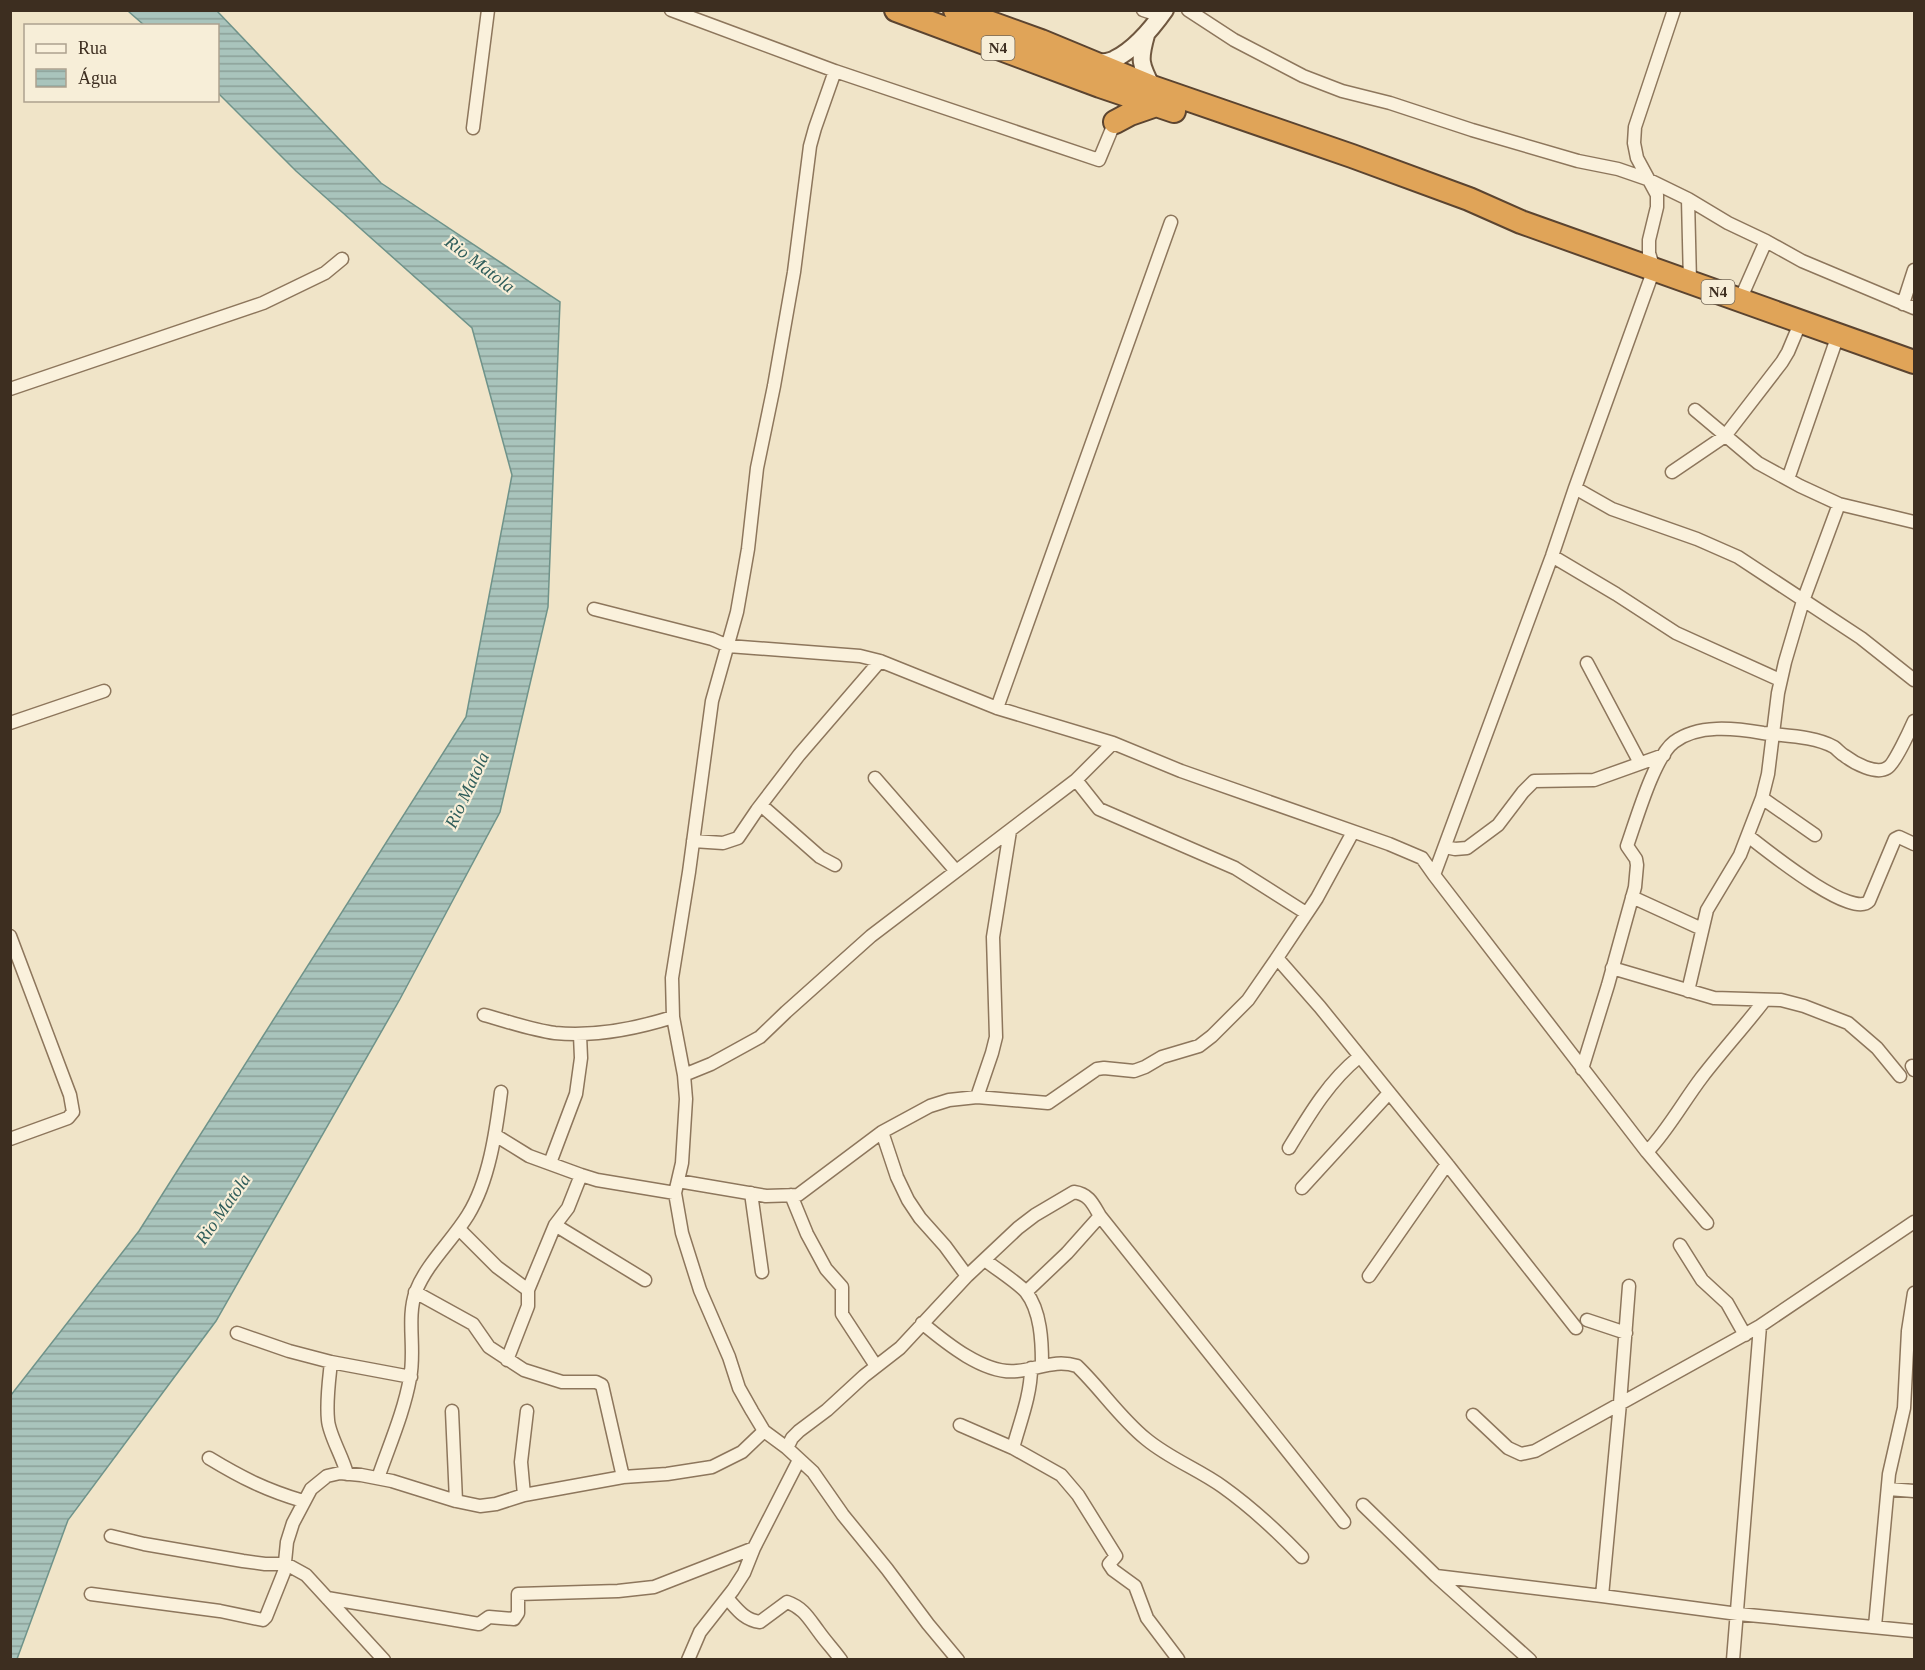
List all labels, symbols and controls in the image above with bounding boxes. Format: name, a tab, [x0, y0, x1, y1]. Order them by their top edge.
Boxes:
legend	[24, 24, 219, 102]
road number: N4	[982, 36, 1014, 60]
text: Rua	[78, 38, 107, 58]
text: Água	[78, 67, 117, 88]
water label: Rio Matola	[441, 231, 519, 297]
road number: N4	[1702, 280, 1734, 304]
water label: Rio Matola	[440, 749, 493, 832]
water label: Rio Matola	[191, 1170, 255, 1249]

